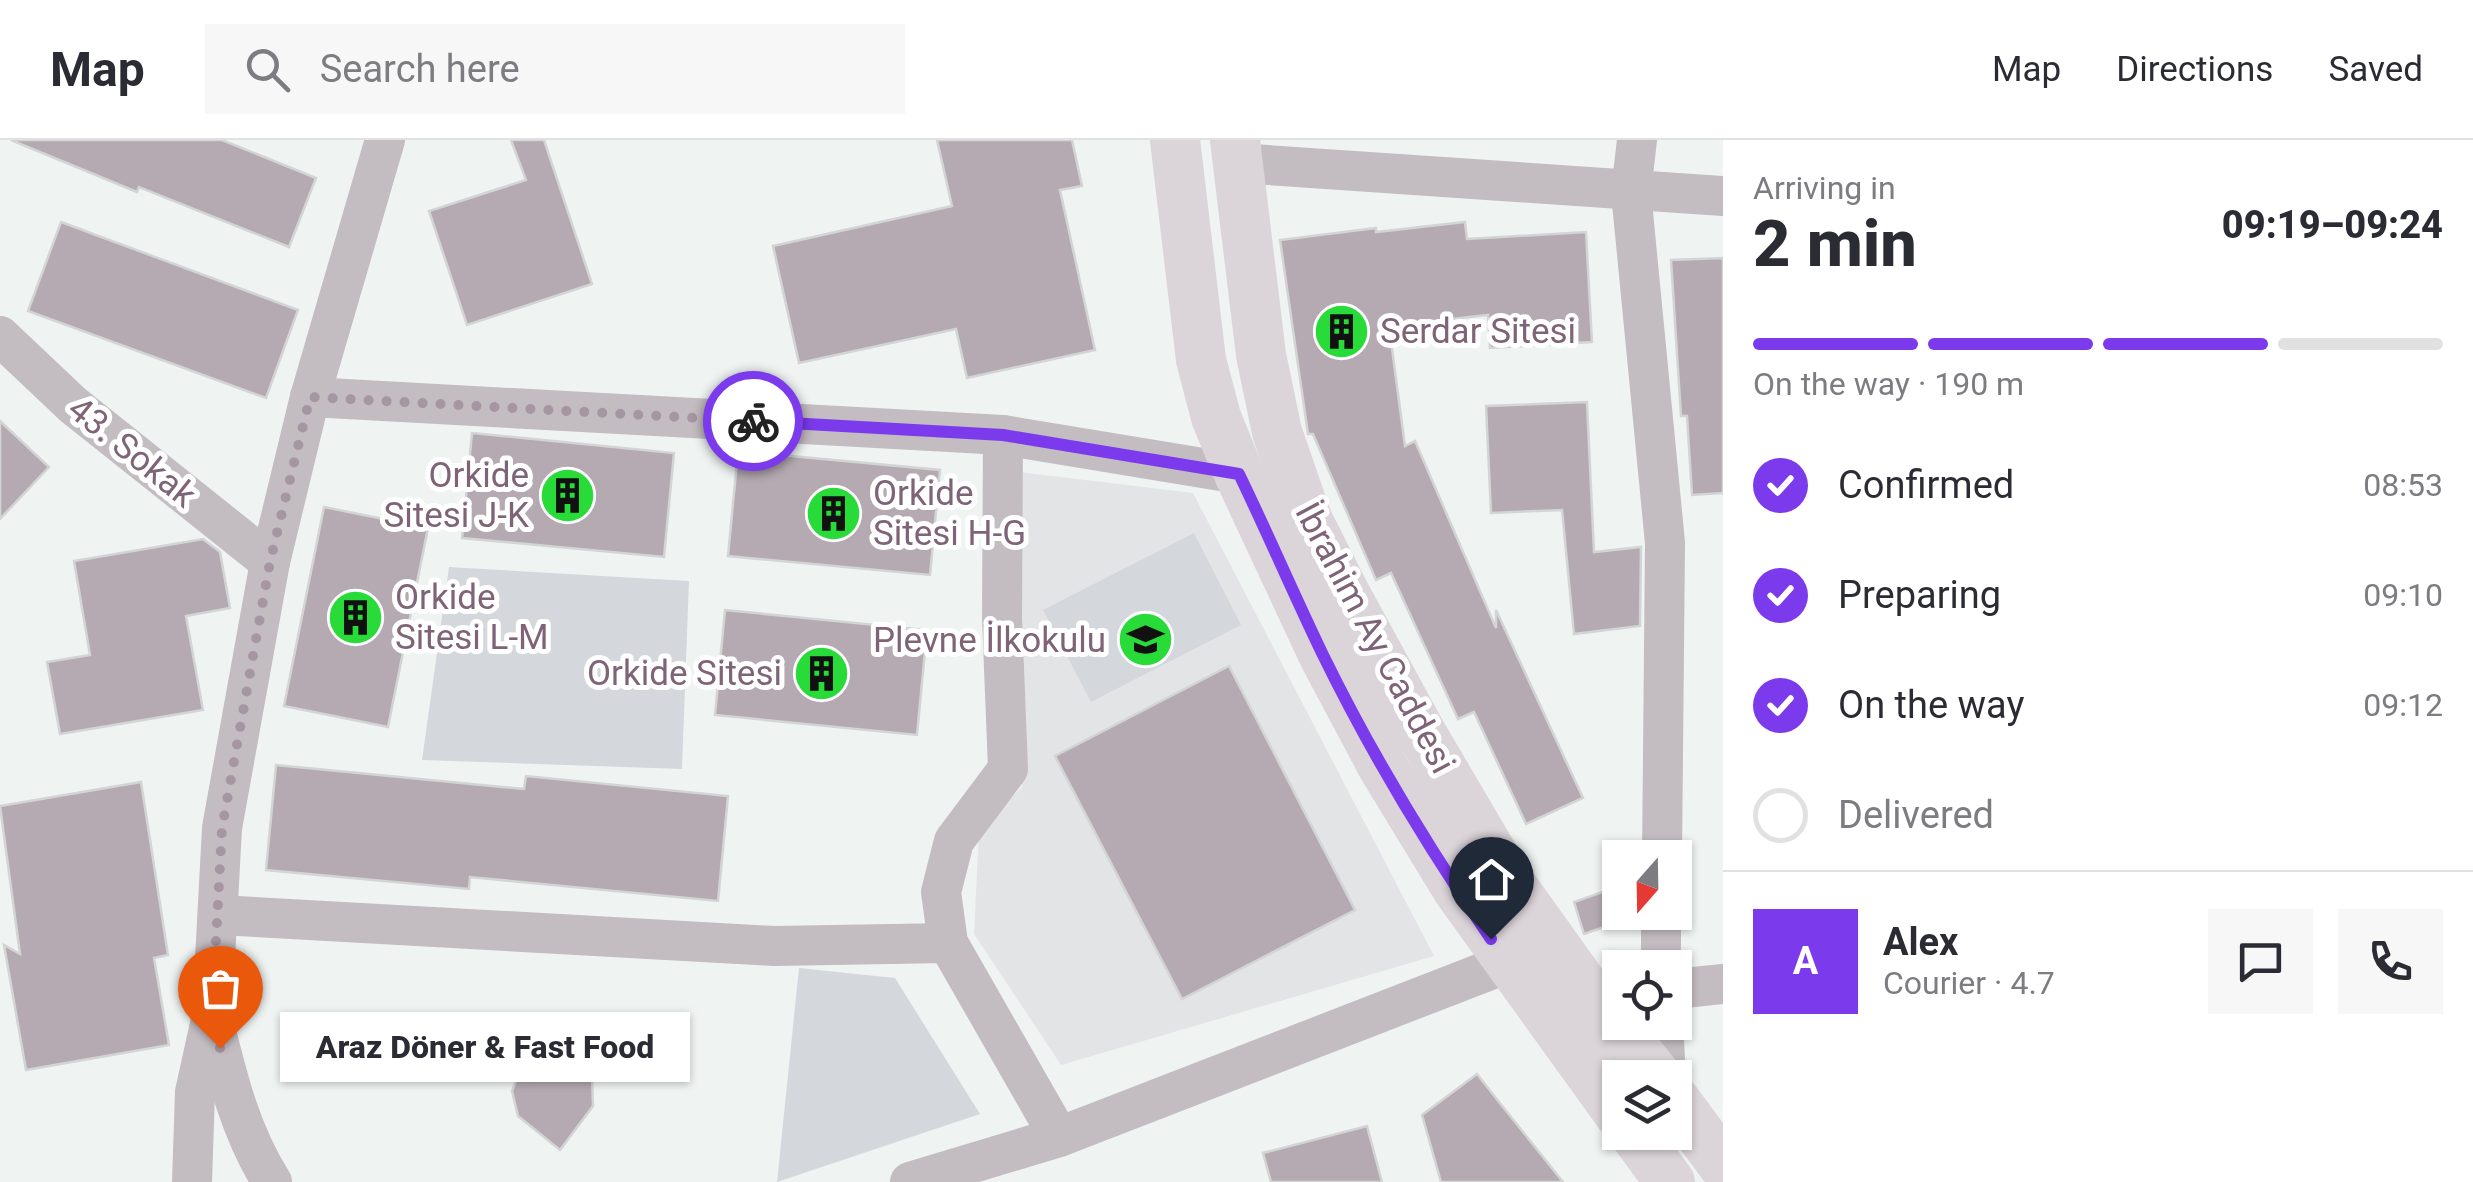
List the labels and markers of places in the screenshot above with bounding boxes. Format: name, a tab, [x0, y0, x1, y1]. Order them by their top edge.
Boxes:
building icon: Serdar Sitesi	[1311, 301, 1371, 361]
place label: Serdar Sitesi	[1380, 311, 1576, 352]
place label: Orkide Sitesi J-K	[383, 455, 529, 536]
building icon: Orkide Sitesi J-K	[538, 465, 598, 525]
place label: Orkide Sitesi H-G	[873, 473, 1026, 554]
building icon: Orkide Sitesi H-G	[804, 483, 864, 543]
place label: Orkide Sitesi L-M	[395, 577, 549, 658]
building icon: Orkide Sitesi L-M	[326, 587, 386, 647]
school or university icon: Plevne İlkokulu	[1115, 610, 1175, 670]
place label: Plevne İlkokulu	[873, 620, 1106, 661]
building icon: Orkide Sitesi	[791, 643, 851, 703]
place label: Orkide Sitesi	[587, 653, 782, 694]
pin	[1449, 837, 1534, 940]
pin	[178, 946, 263, 1049]
callout: Araz Döner & Fast Food	[280, 1013, 690, 1083]

